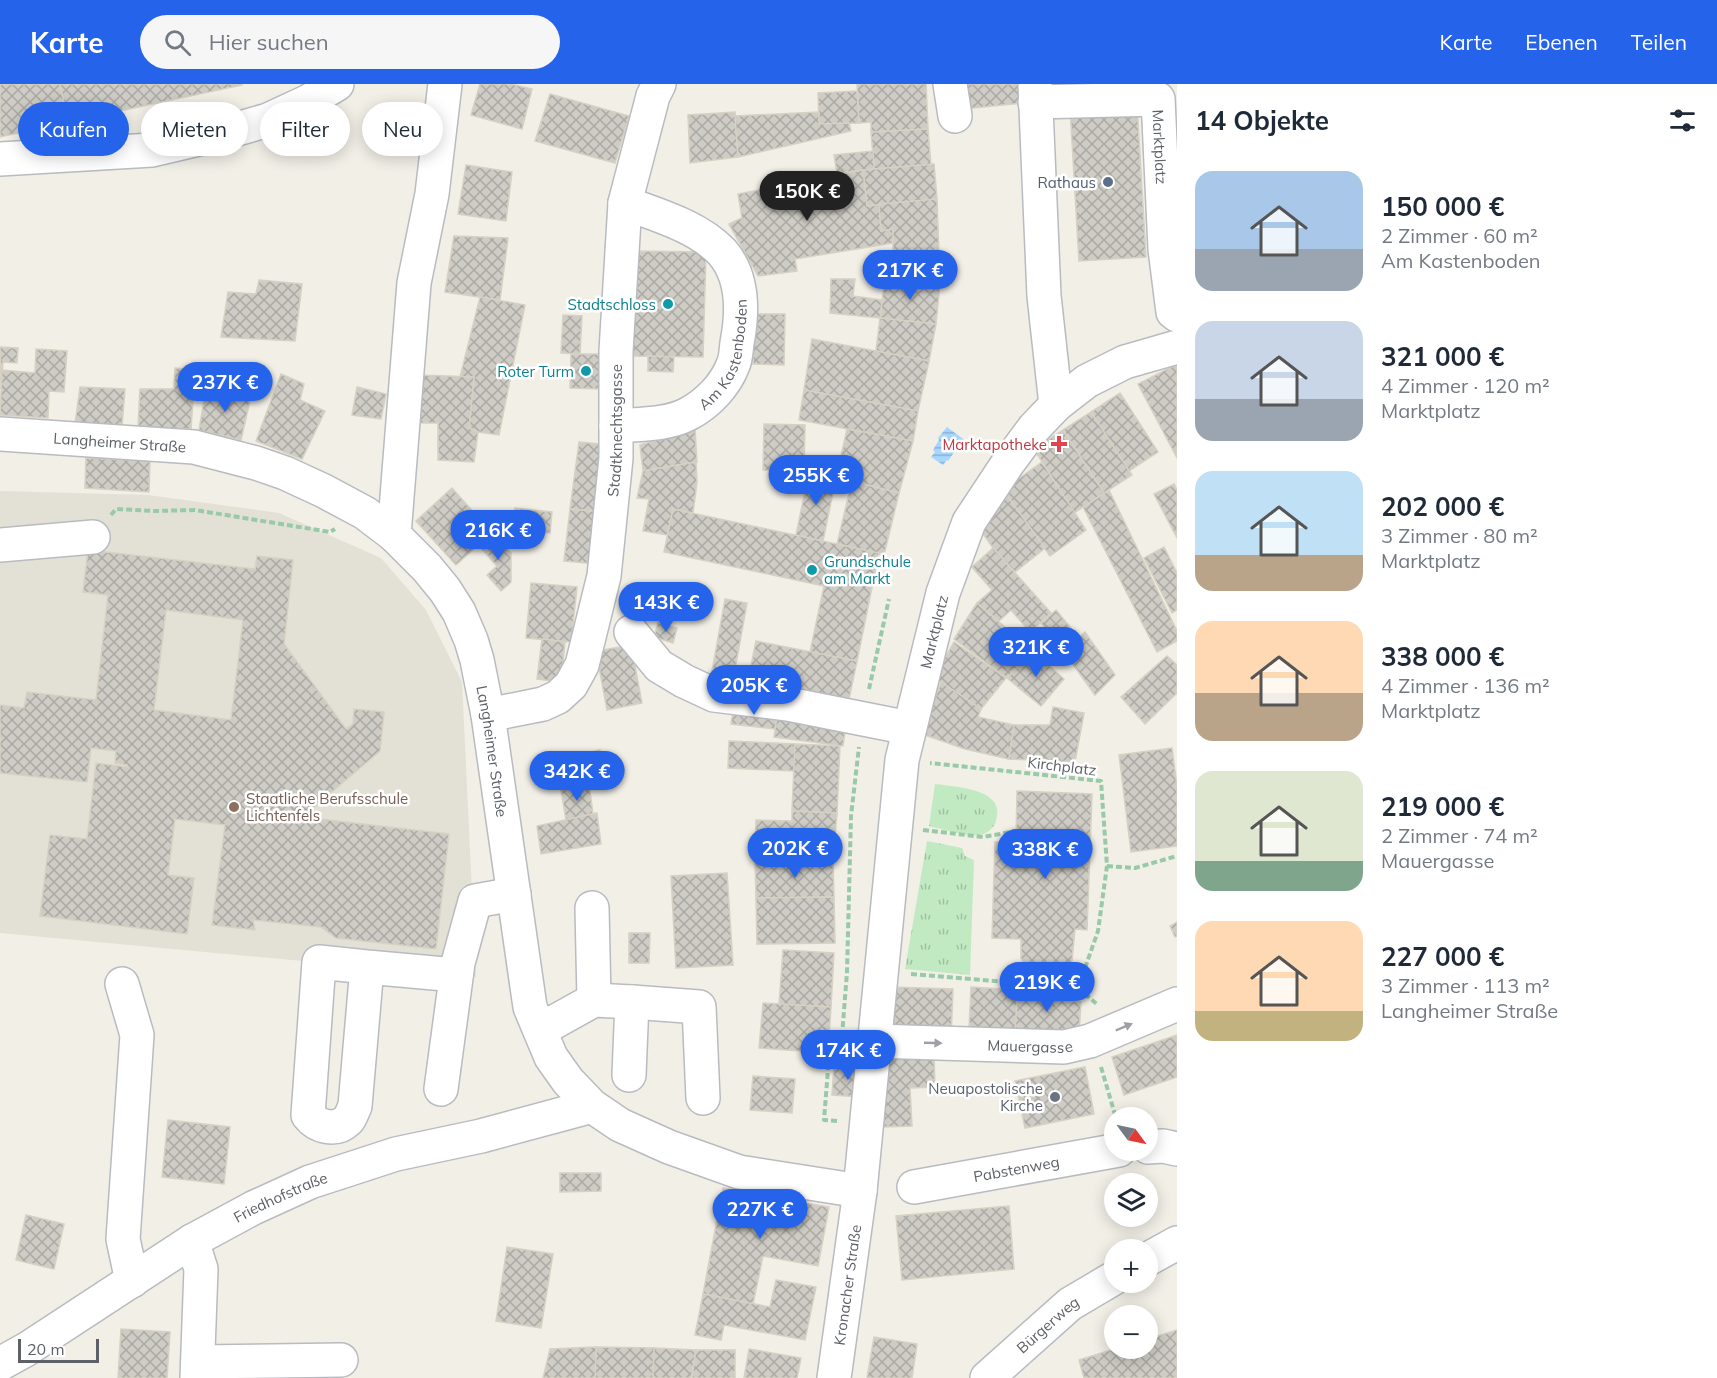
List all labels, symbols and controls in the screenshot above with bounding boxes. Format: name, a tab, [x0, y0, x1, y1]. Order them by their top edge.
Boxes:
search box	[140, 15, 560, 69]
text: Karte	[30, 25, 104, 60]
icon: search	[161, 26, 194, 59]
text: Hier suchen	[209, 28, 329, 56]
text: Karte	[1440, 29, 1492, 55]
text: Ebenen	[1525, 29, 1598, 55]
text: Teilen	[1631, 29, 1687, 55]
chip: Kaufen	[18, 102, 129, 156]
chip: Mieten	[141, 102, 248, 156]
chip: Filter	[260, 102, 350, 156]
chip: Neu	[362, 102, 443, 156]
text: 14 Objekte	[1195, 104, 1329, 137]
icon: filters	[1666, 104, 1699, 137]
street label: Marktplatz	[1149, 109, 1171, 185]
pin: 150K €	[758, 171, 856, 222]
place label: Rathaus	[1038, 173, 1096, 192]
marker: Rathaus	[1101, 175, 1115, 189]
text: 150K €	[774, 178, 840, 203]
text: 150 000 €	[1381, 190, 1504, 223]
icon: home	[1243, 195, 1315, 267]
text: 2 Zimmer · 60 m²	[1381, 223, 1538, 248]
text: Am Kastenboden	[1381, 248, 1541, 273]
pin: 217K €	[861, 250, 959, 301]
text: 217K €	[877, 257, 943, 282]
place label: Stadtschloss	[568, 295, 656, 314]
marker: Stadtschloss	[661, 297, 675, 311]
street label: Am Kastenboden	[694, 299, 750, 414]
text: 321 000 €	[1381, 340, 1504, 373]
icon: home	[1243, 345, 1315, 417]
pin: 237K €	[176, 362, 274, 413]
place label: Roter Turm	[497, 362, 574, 381]
marker: Roter Turm	[579, 364, 593, 378]
street label: Stadtknechtsgasse	[603, 364, 626, 498]
text: 237K €	[192, 369, 258, 394]
text: 4 Zimmer · 120 m²	[1381, 373, 1550, 398]
text: Marktplatz	[1381, 398, 1481, 423]
street label: Langheimer Straße	[53, 428, 187, 456]
place label: Marktapotheke	[943, 435, 1047, 454]
marker: Marktapotheke	[1052, 437, 1066, 451]
pin: 255K €	[767, 455, 865, 506]
text: 255K €	[783, 462, 849, 487]
text: 202 000 €	[1381, 490, 1504, 523]
icon: home	[1243, 495, 1315, 567]
pin: 216K €	[449, 510, 547, 561]
text: 216K €	[465, 517, 531, 542]
text: 3 Zimmer · 80 m²	[1381, 523, 1538, 548]
text: Marktplatz	[1381, 548, 1481, 573]
place label: Grundschule am Markt	[824, 552, 911, 588]
marker: Grundschule am Markt	[805, 563, 819, 577]
pin: 143K €	[617, 582, 715, 633]
text: 143K €	[633, 589, 699, 614]
street label: Marktplatz	[915, 593, 952, 670]
pin: 321K €	[987, 627, 1085, 678]
text: 321K €	[1003, 634, 1069, 659]
text: 338 000 €	[1381, 640, 1504, 673]
icon: home	[1243, 645, 1315, 717]
pin: 205K €	[705, 665, 803, 716]
text: 205K €	[721, 672, 787, 697]
text: 4 Zimmer · 136 m²	[1381, 673, 1550, 698]
street label: Langheimer Straße	[473, 684, 512, 818]
text: Marktplatz	[1381, 698, 1481, 723]
pin: 342K €	[528, 751, 626, 802]
street label: Kirchplatz	[1026, 752, 1098, 780]
text: 342K €	[544, 758, 610, 783]
place label: Staatliche Berufsschule Lichtenfels	[246, 789, 408, 825]
text: 219 000 €	[1381, 790, 1504, 823]
icon: home	[1243, 795, 1315, 867]
marker: Staatliche Berufsschule Lichtenfels	[227, 800, 241, 814]
text: 2 Zimmer · 74 m²	[1381, 823, 1538, 848]
pin: 202K €	[746, 828, 844, 879]
pin: 338K €	[996, 829, 1094, 880]
text: 202K €	[762, 835, 828, 860]
text: 338K €	[1012, 836, 1078, 861]
text: Mauergasse	[1381, 848, 1495, 873]
text: 227 000 €	[1381, 940, 1504, 973]
icon: home	[1243, 945, 1315, 1017]
pin: 219K €	[998, 962, 1096, 1013]
text: 219K €	[1014, 969, 1080, 994]
text: 3 Zimmer · 113 m²	[1381, 973, 1550, 998]
text: Langheimer Straße	[1381, 998, 1558, 1023]
one-way arrow	[1115, 1022, 1133, 1031]
pin: 174K €	[799, 1030, 897, 1081]
street label: Mauergasse	[987, 1035, 1074, 1057]
text: 174K €	[815, 1037, 881, 1062]
one-way arrow	[923, 1038, 942, 1048]
place label: Neuapostolische Kirche	[928, 1079, 1043, 1115]
marker: Neuapostolische Kirche	[1048, 1090, 1062, 1104]
north arrow	[1104, 1107, 1158, 1161]
map controls	[1104, 1107, 1158, 1359]
street label: Pabstenweg	[972, 1151, 1061, 1186]
street label: Friedhofstraße	[230, 1167, 330, 1226]
button: layers	[1104, 1173, 1158, 1227]
pin: 227K €	[711, 1189, 809, 1240]
text: 227K €	[727, 1196, 793, 1221]
street label: Kronacher Straße	[829, 1223, 865, 1346]
button: +	[1104, 1239, 1158, 1293]
street label: Bürgerweg	[1012, 1291, 1082, 1357]
button: −	[1104, 1305, 1158, 1359]
scale bar	[18, 1336, 99, 1364]
text: 20 m	[27, 1339, 64, 1359]

